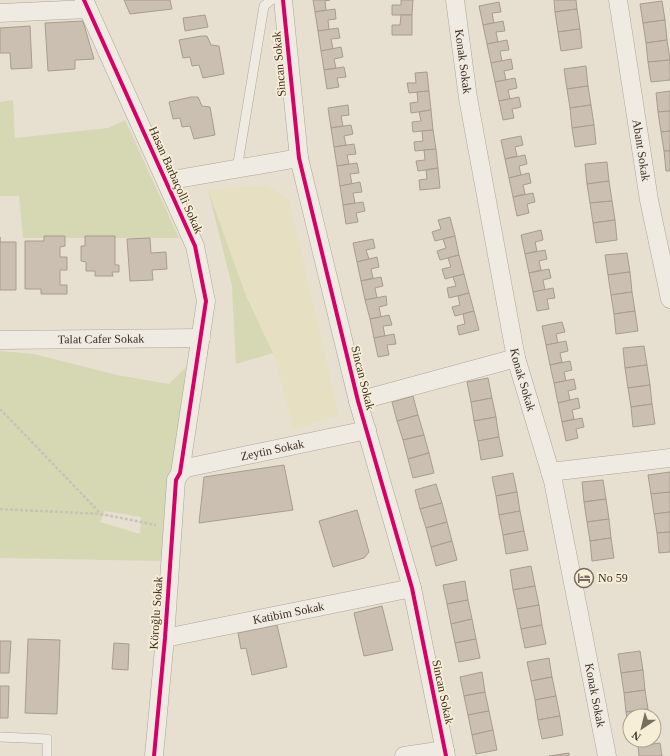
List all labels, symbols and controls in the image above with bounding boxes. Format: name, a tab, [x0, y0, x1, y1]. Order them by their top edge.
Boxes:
street label: Konak Sokak	[452, 28, 474, 95]
street label: Sincan Sokak	[269, 31, 289, 97]
street label: Abant Sokak	[630, 118, 653, 182]
street label: Hasan Barbaçolli Sokak	[146, 124, 206, 236]
street label: Talat Cafer Sokak	[58, 332, 144, 346]
street label: Sincan Sokak	[348, 344, 378, 412]
street label: Konak Sokak	[507, 347, 539, 413]
street label: Zeytin Sokak	[239, 436, 305, 463]
hotel icon: No 59	[573, 567, 595, 589]
place label: No 59	[598, 571, 628, 585]
street label: Köroğlu Sokak	[146, 576, 166, 650]
street label: Katibim Sokak	[252, 599, 325, 627]
street label: Sincan Sokak	[429, 658, 457, 726]
street label: Konak Sokak	[582, 662, 608, 728]
north arrow	[622, 708, 662, 748]
text: N	[630, 729, 643, 743]

